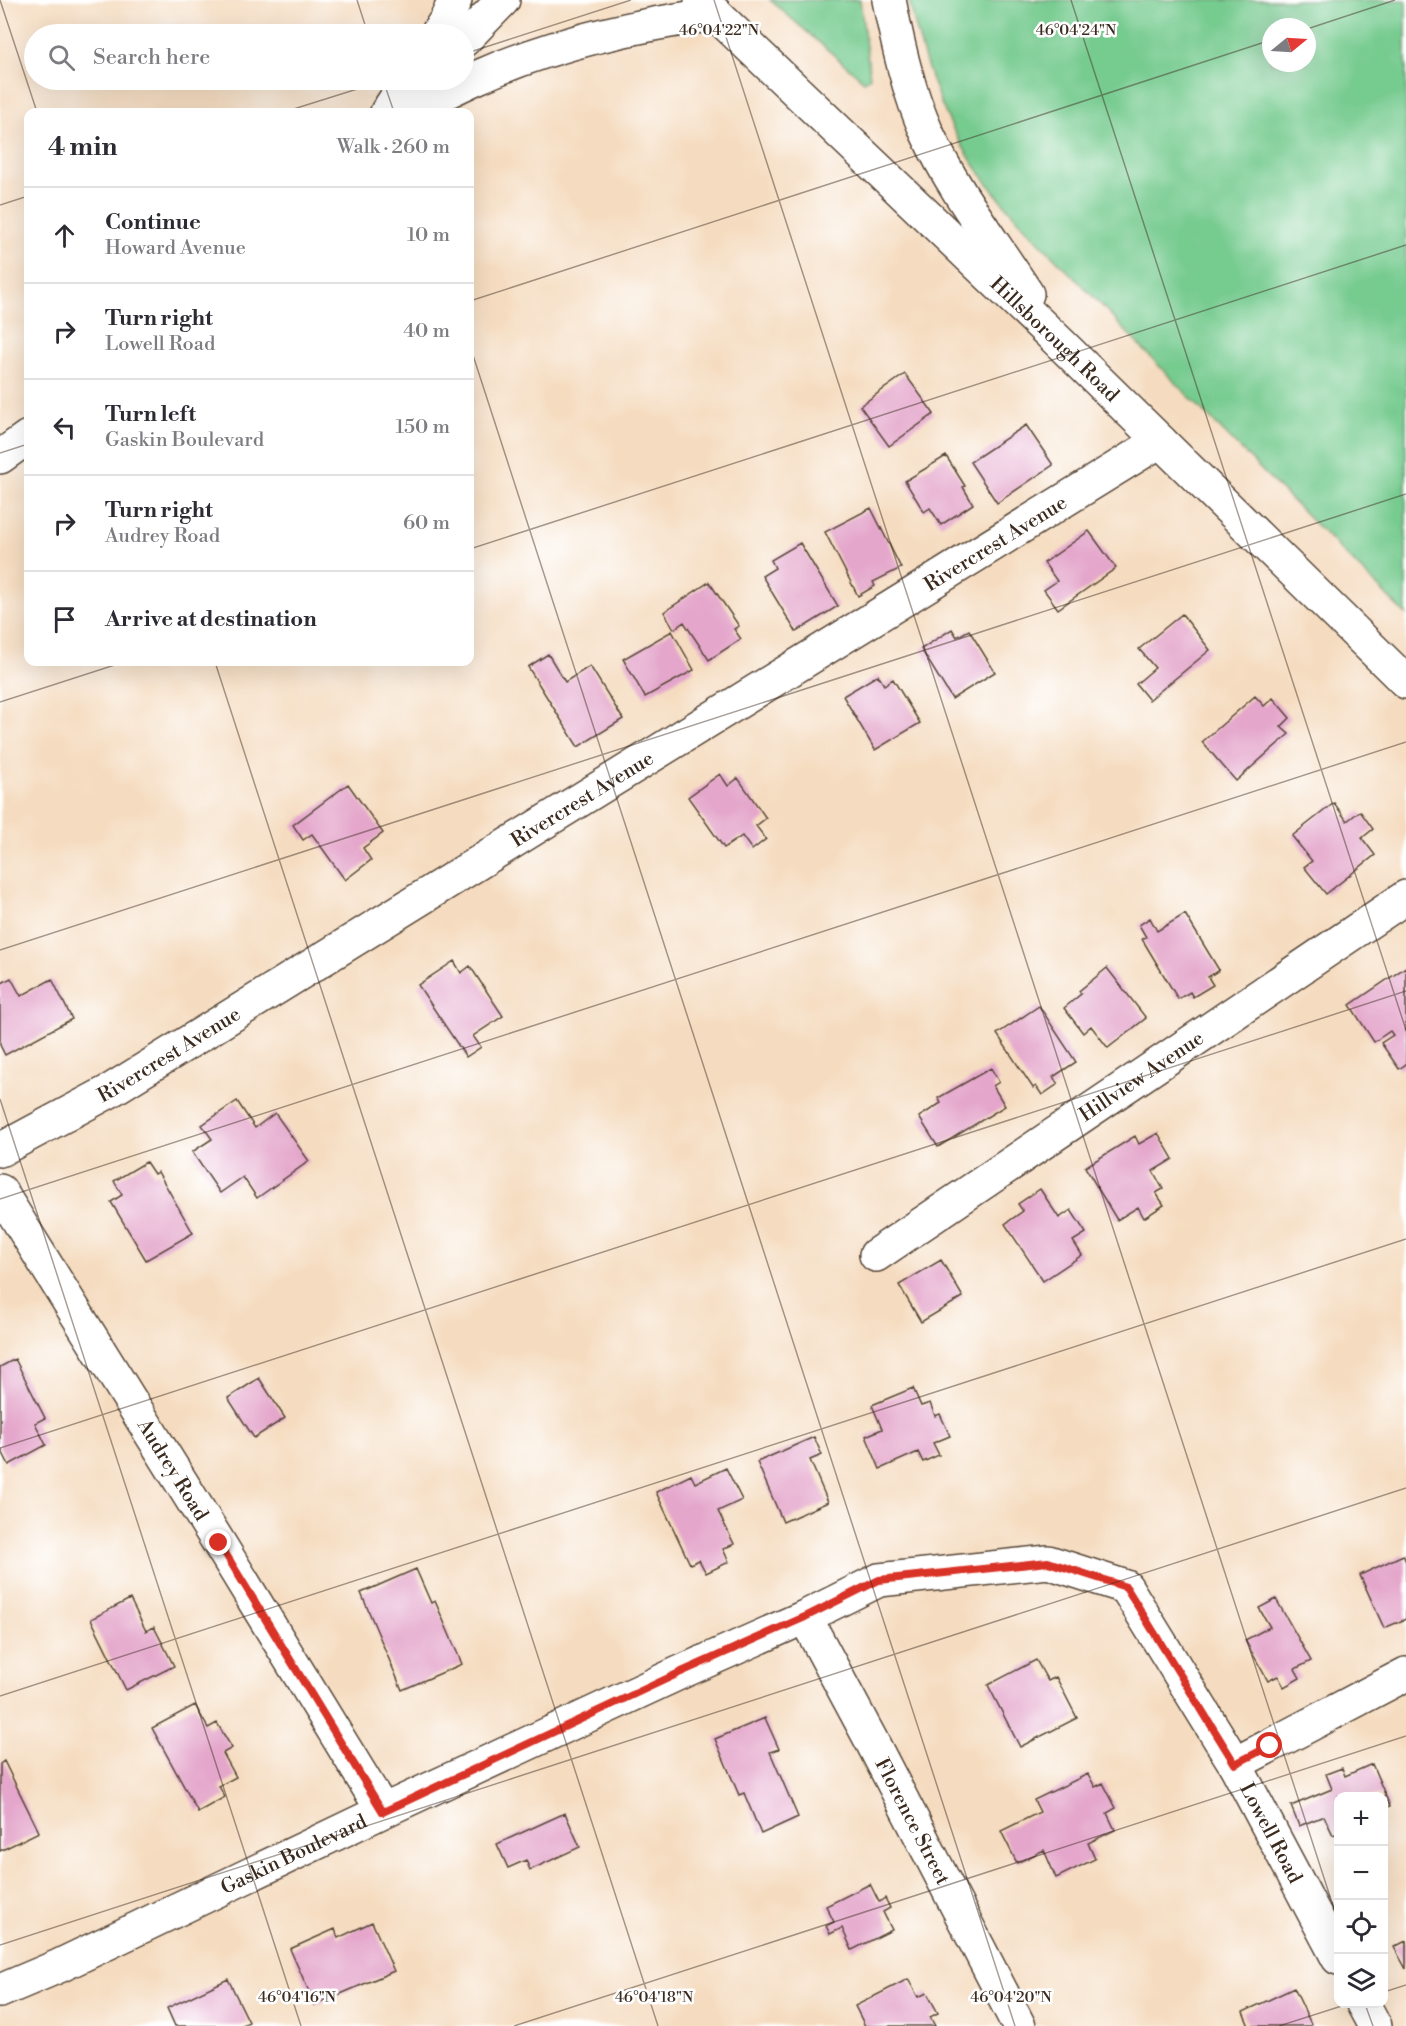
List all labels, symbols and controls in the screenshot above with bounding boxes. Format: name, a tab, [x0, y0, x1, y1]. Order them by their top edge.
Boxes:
north arrow	[1262, 18, 1316, 72]
text: 46°04'22"N	[679, 21, 759, 40]
text: 46°04'24"N	[1036, 21, 1116, 40]
search box	[24, 24, 474, 90]
icon: search	[45, 41, 78, 74]
text: Search here	[93, 44, 210, 71]
text: 4 min	[48, 131, 118, 163]
text: Walk · 260 m	[337, 135, 450, 160]
text: Continue	[105, 209, 201, 236]
icon: ahead	[48, 219, 81, 252]
text: 10 m	[407, 223, 450, 248]
text: Howard Avenue	[105, 236, 246, 261]
street label: Hillsborough Road	[984, 272, 1124, 408]
text: Turn right	[105, 305, 213, 332]
icon: right	[48, 315, 81, 348]
text: 40 m	[403, 319, 450, 344]
text: Lowell Road	[105, 332, 215, 357]
text: Turn left	[105, 401, 196, 428]
icon: left	[48, 411, 81, 444]
text: 150 m	[395, 415, 450, 440]
text: Gaskin Boulevard	[105, 428, 264, 453]
street label: Rivercrest Avenue	[920, 491, 1072, 598]
text: Turn right	[105, 497, 213, 524]
icon: right	[48, 507, 81, 540]
text: 60 m	[403, 511, 450, 536]
text: Audrey Road	[105, 524, 220, 549]
icon: arrive	[48, 603, 81, 636]
text: Arrive at destination	[105, 606, 317, 633]
street label: Rivercrest Avenue	[507, 746, 659, 854]
street label: Rivercrest Avenue	[94, 1002, 246, 1109]
street label: Hillview Avenue	[1075, 1026, 1209, 1128]
street label: Audrey Road	[130, 1414, 213, 1526]
route end	[205, 1529, 231, 1555]
route start	[1256, 1732, 1282, 1758]
street label: Florence Street	[869, 1754, 955, 1890]
street label: Lowell Road	[1233, 1779, 1307, 1889]
map controls	[1334, 1792, 1388, 2008]
button: +	[1334, 1792, 1388, 1846]
street label: Gaskin Boulevard	[217, 1809, 372, 1901]
button: −	[1334, 1846, 1388, 1900]
button: locate	[1334, 1900, 1388, 1954]
button: layers	[1334, 1954, 1388, 2008]
text: 46°04'16"N	[258, 1988, 336, 2007]
text: 46°04'18"N	[615, 1988, 693, 2007]
text: 46°04'20"N	[970, 1988, 1052, 2007]

